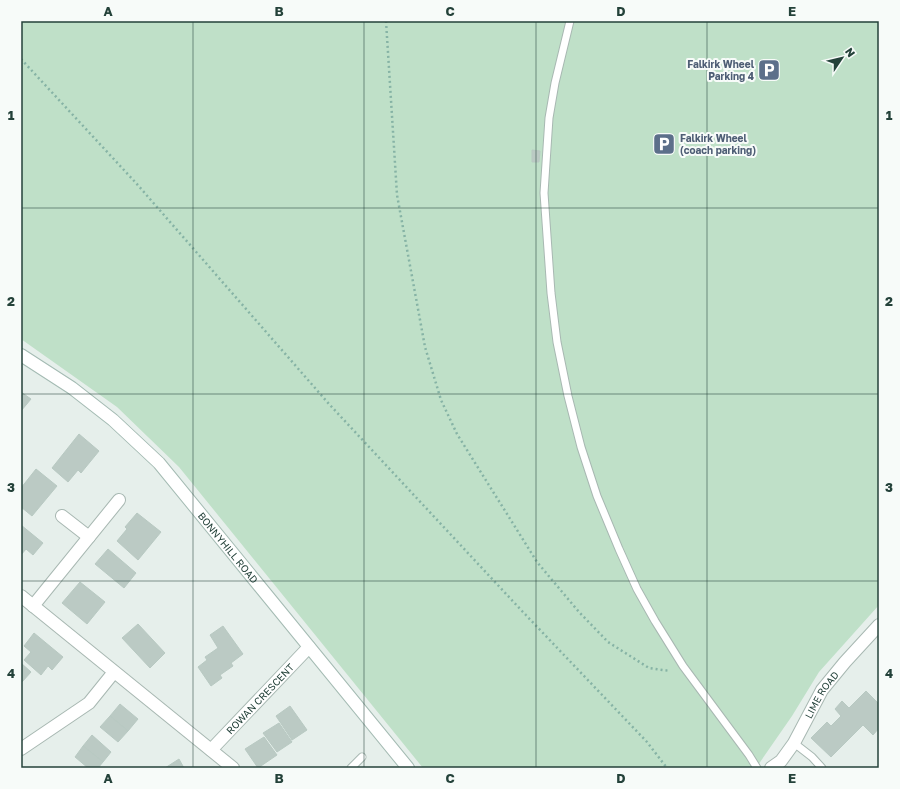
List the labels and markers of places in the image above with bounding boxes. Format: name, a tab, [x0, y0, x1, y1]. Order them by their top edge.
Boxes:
parking icon: Falkirk Wheel Parking 4	[756, 57, 782, 83]
place label: Falkirk Wheel Parking 4	[687, 58, 755, 82]
parking icon: Falkirk Wheel (coach parking)	[651, 131, 677, 157]
place label: Falkirk Wheel (coach parking)	[680, 132, 756, 156]

